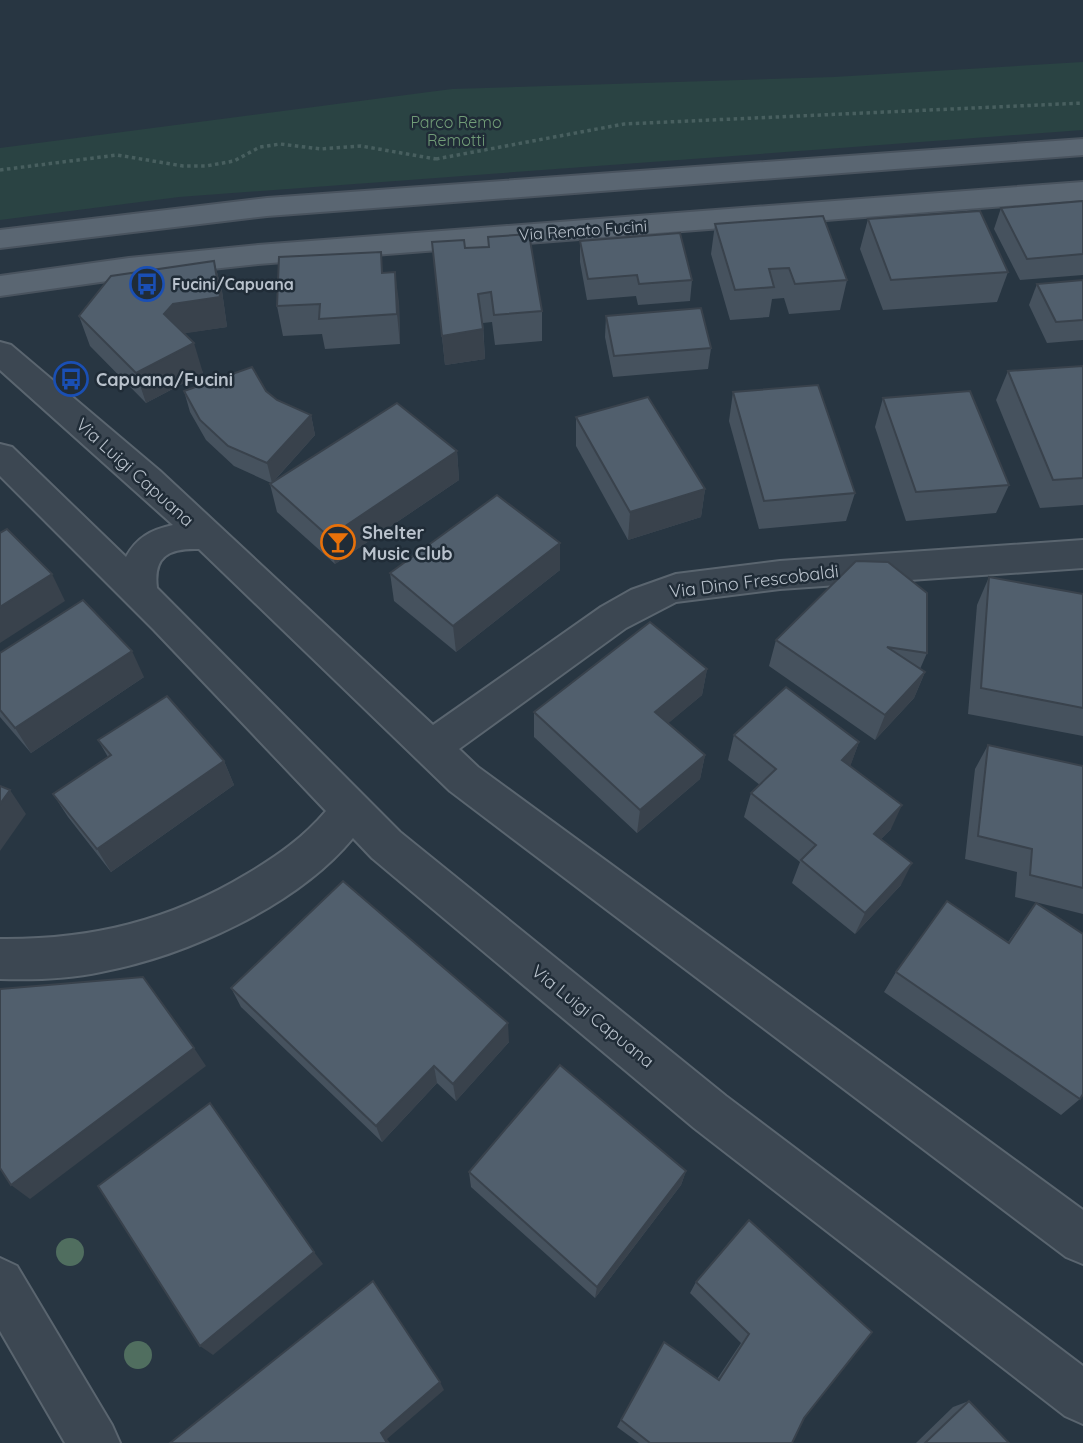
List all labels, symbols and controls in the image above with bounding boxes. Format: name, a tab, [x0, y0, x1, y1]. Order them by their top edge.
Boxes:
park label: Parco Remo Remotti	[410, 112, 502, 150]
street label: Via Renato Fucini	[518, 216, 648, 244]
bus stop icon: Fucini/Capuana	[128, 265, 166, 303]
place label: Fucini/Capuana	[172, 274, 294, 294]
bus stop icon: Capuana/Fucini	[52, 360, 90, 398]
place label: Capuana/Fucini	[96, 368, 233, 391]
street label: Via Luigi Capuana	[71, 413, 199, 531]
place label: Shelter Music Club	[362, 521, 453, 565]
bar icon: Shelter Music Club	[319, 523, 357, 561]
street label: Via Dino Frescobaldi	[668, 559, 840, 603]
street label: Via Luigi Capuana	[527, 959, 659, 1073]

